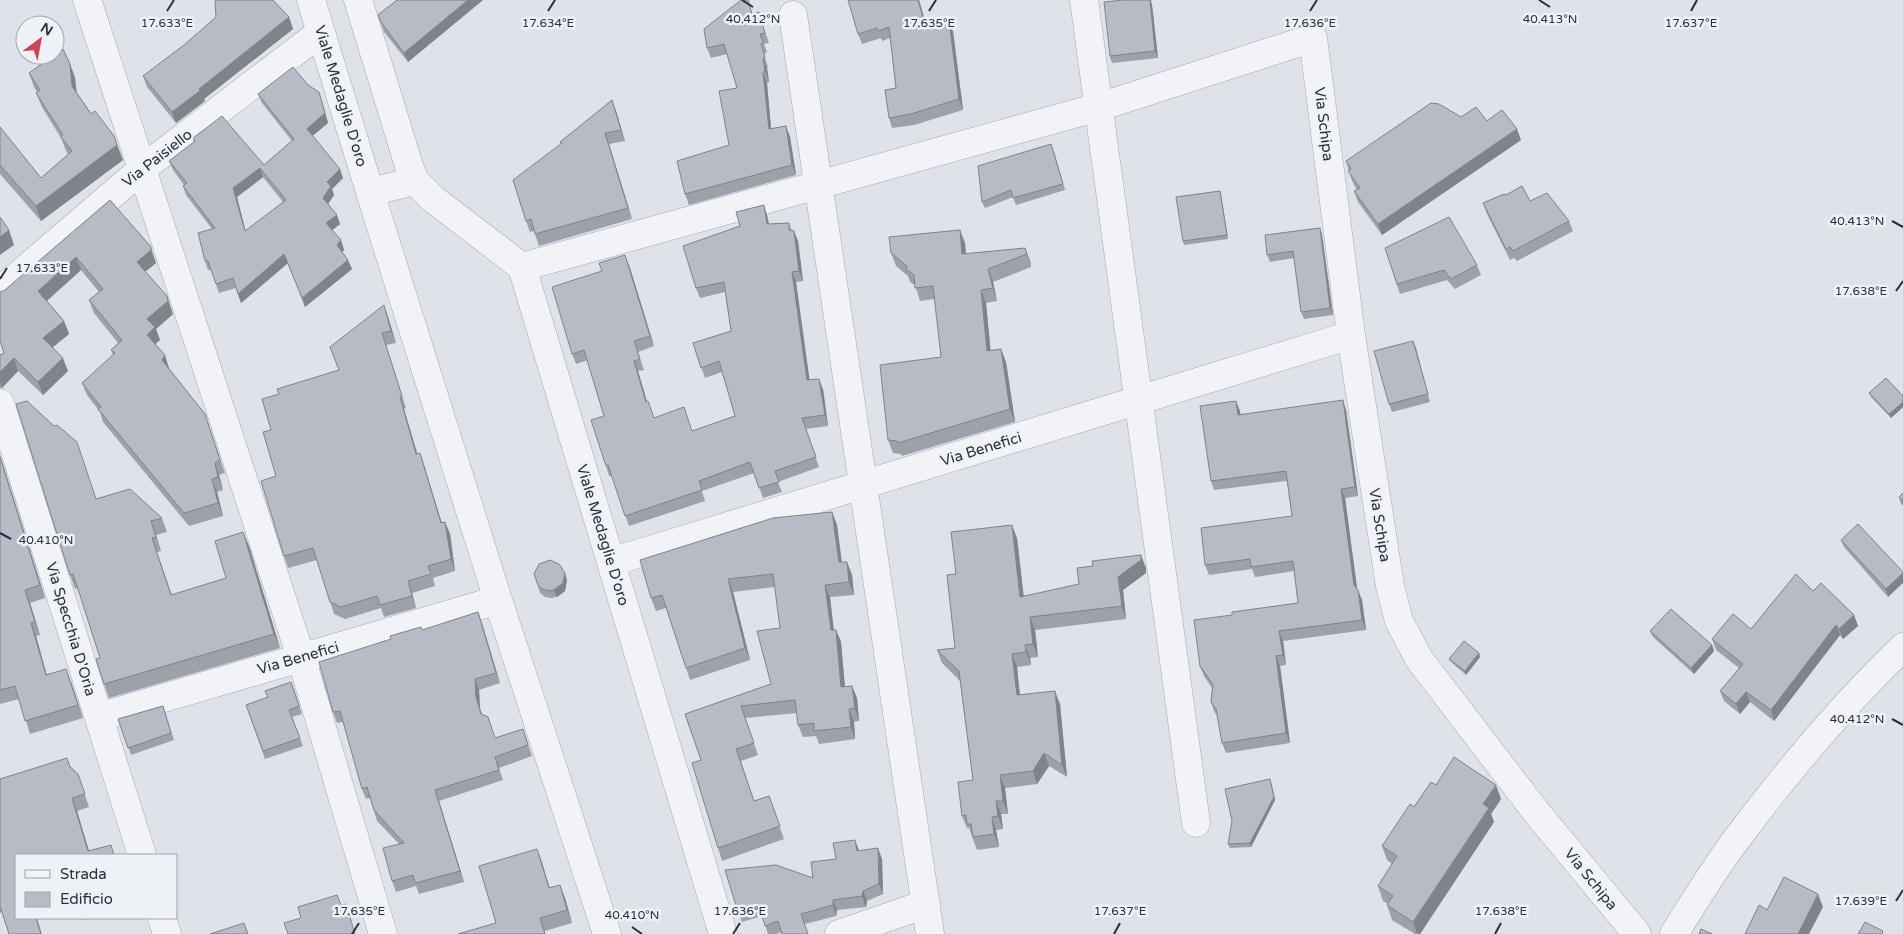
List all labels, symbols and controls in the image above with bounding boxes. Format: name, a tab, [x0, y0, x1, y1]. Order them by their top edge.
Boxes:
text: 40.412°N	[726, 12, 780, 26]
text: 40.413°N	[1523, 12, 1577, 26]
north arrow	[15, 15, 65, 65]
text: 17.633°E	[141, 16, 194, 30]
text: 17.634°E	[522, 16, 575, 30]
text: 17.635°E	[903, 16, 955, 30]
text: 17.636°E	[1284, 16, 1336, 30]
text: 17.637°E	[1665, 16, 1718, 30]
text: N	[37, 19, 56, 40]
street label: Viale Medaglie D'oro	[311, 23, 371, 169]
street label: Via Schipa	[1311, 86, 1337, 162]
street label: Via Paisiello	[118, 125, 196, 191]
text: 40.413°N	[1830, 214, 1884, 228]
text: 17.633°E	[16, 261, 69, 275]
text: 17.638°E	[1835, 284, 1888, 298]
street label: Via Benefici	[938, 428, 1024, 470]
street label: Viale Medaglie D'oro	[573, 462, 633, 608]
street label: Via Schipa	[1365, 487, 1395, 563]
text: 40.410°N	[19, 533, 73, 547]
street label: Via Specchia D'Oria	[42, 560, 100, 698]
street label: Via Benefici	[255, 638, 341, 678]
text: 40.412°N	[1830, 712, 1884, 726]
street label: Via Schipa	[1561, 844, 1621, 914]
legend	[15, 854, 178, 919]
text: Strada	[60, 865, 107, 883]
text: Edificio	[60, 890, 113, 908]
text: 17.639°E	[1835, 894, 1888, 908]
text: 17.635°E	[333, 904, 385, 918]
text: 17.636°E	[714, 904, 766, 918]
text: 17.637°E	[1094, 904, 1147, 918]
text: 17.638°E	[1475, 904, 1528, 918]
text: 40.410°N	[605, 908, 659, 922]

